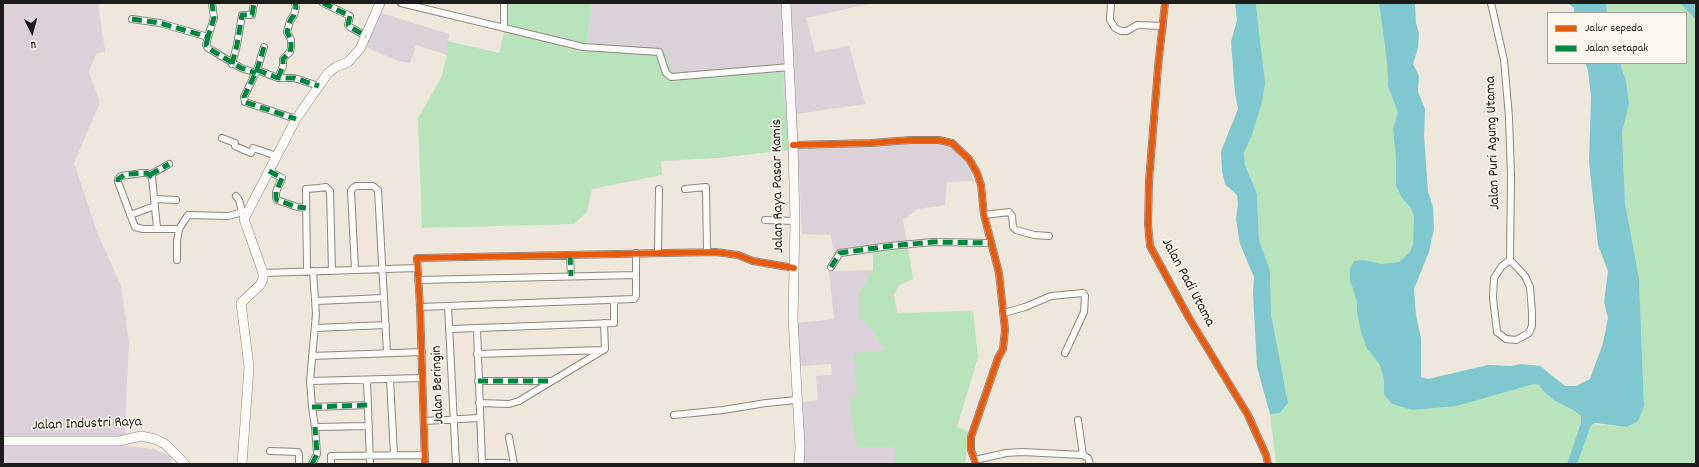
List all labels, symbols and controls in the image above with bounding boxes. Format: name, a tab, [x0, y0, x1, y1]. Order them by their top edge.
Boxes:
north arrow	[12, 12, 52, 52]
legend	[1547, 12, 1687, 64]
text: Jalur sepeda	[1585, 20, 1643, 37]
text: U	[30, 36, 37, 52]
text: Jalan setapak	[1585, 40, 1648, 57]
street label: Jalan Puri Agung Utama	[1483, 76, 1505, 210]
street label: Jalan Raya Pasar Kamis	[769, 119, 789, 253]
street label: Jalan Padi Utama	[1156, 236, 1218, 330]
street label: Jalan Beringin	[429, 345, 449, 425]
street label: Jalan Industri Raya	[32, 414, 142, 436]

